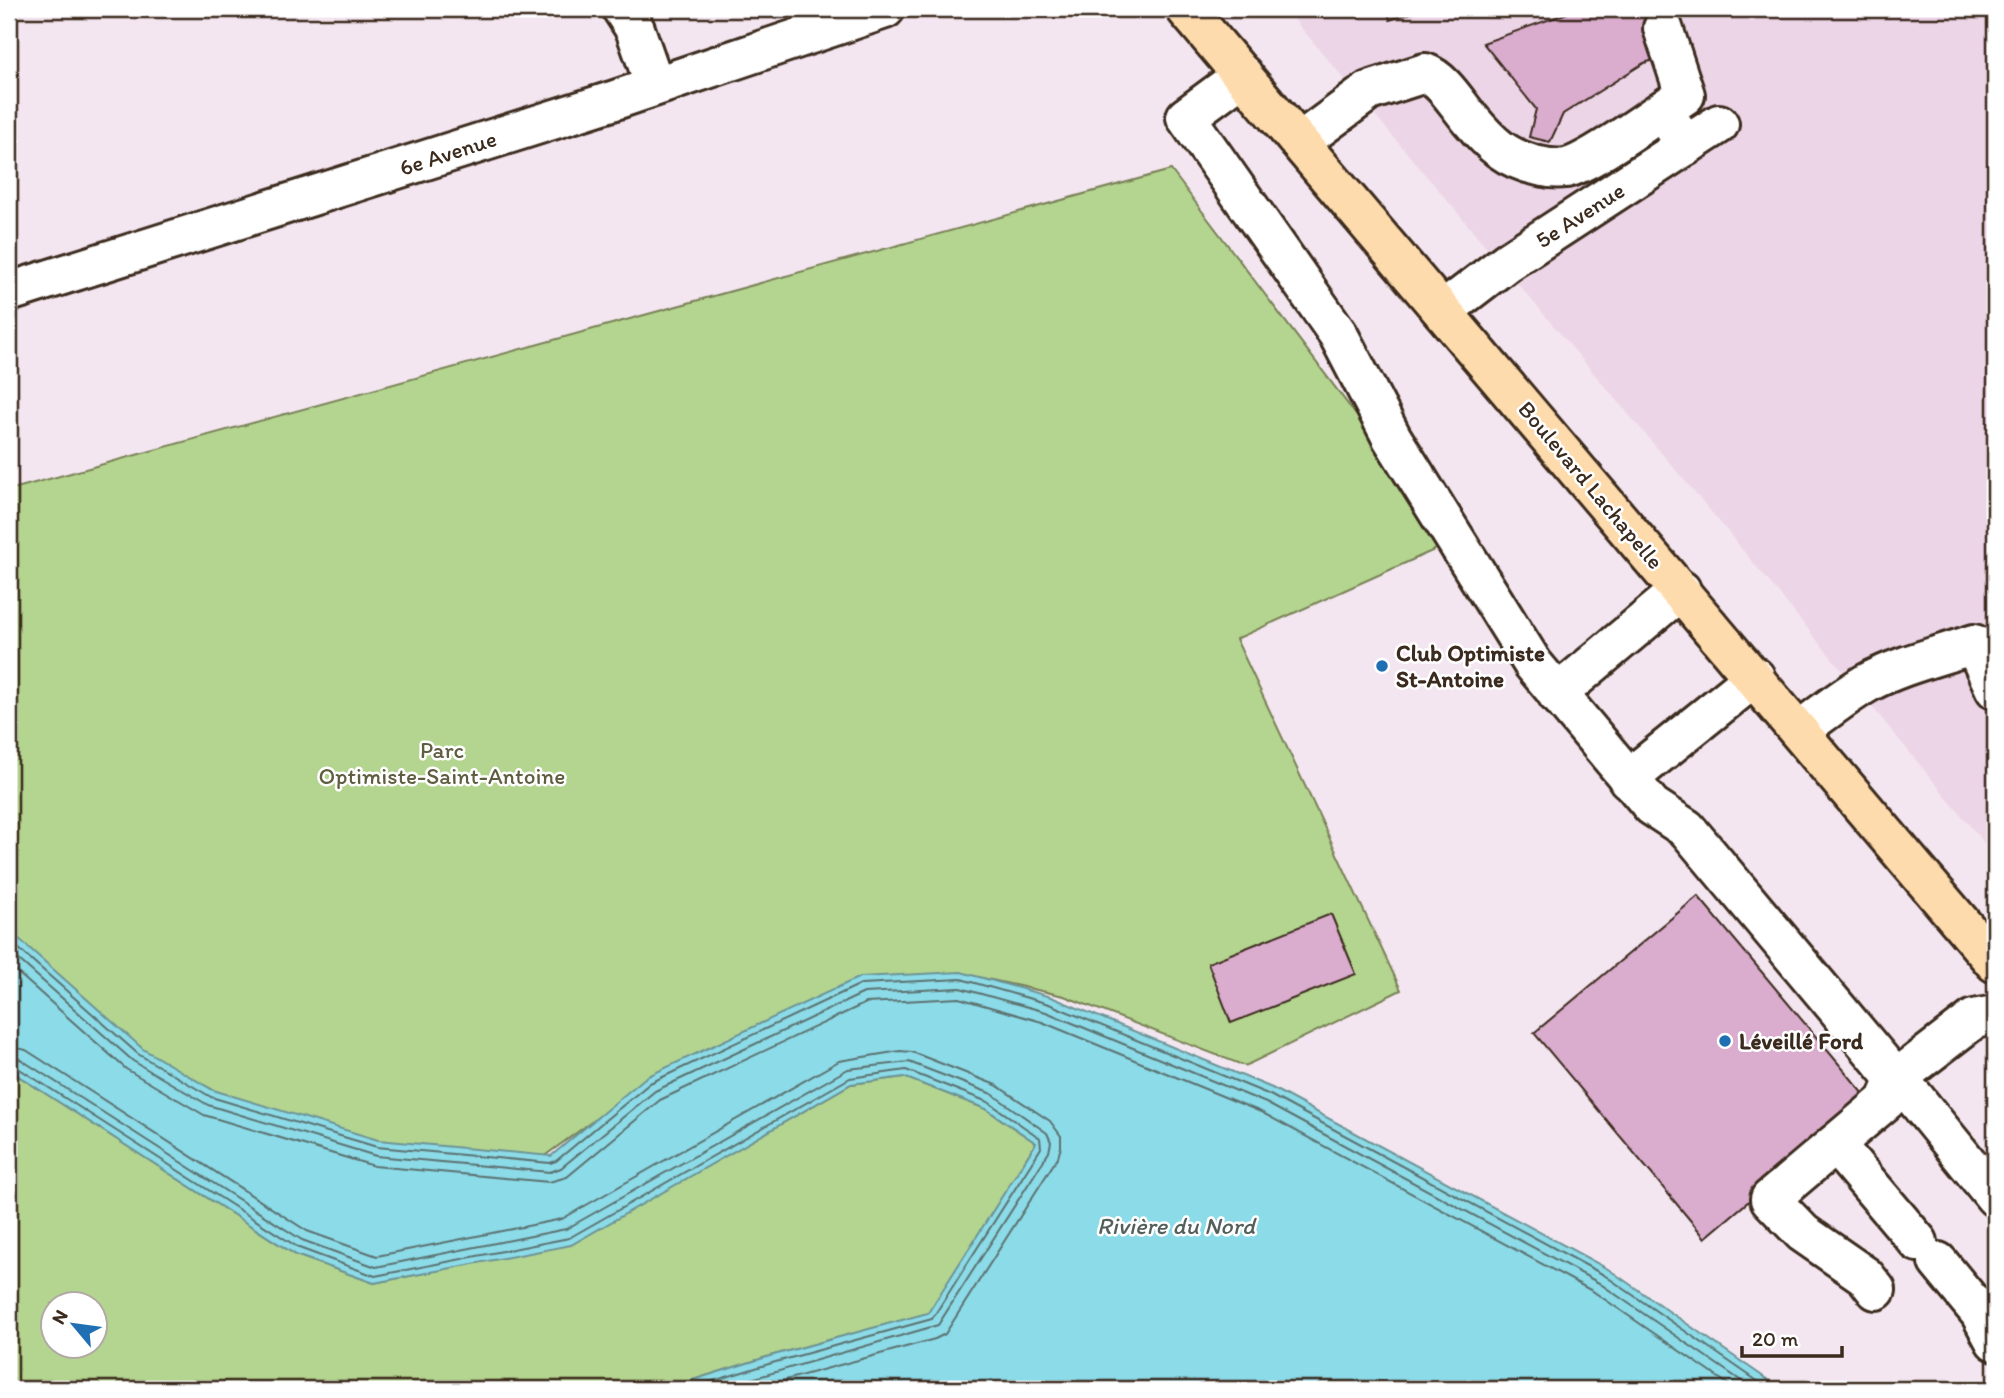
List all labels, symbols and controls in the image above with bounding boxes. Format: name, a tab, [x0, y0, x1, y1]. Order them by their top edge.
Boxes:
street label: 6e Avenue	[396, 124, 500, 182]
street label: 5e Avenue	[1530, 176, 1630, 254]
street label: Boulevard Lachapelle	[1512, 395, 1670, 575]
place label: Club Optimiste St-Antoine	[1396, 639, 1545, 693]
marker: Club Optimiste St-Antoine	[1374, 658, 1390, 674]
park label: Parc Optimiste-Saint-Antoine	[319, 736, 565, 790]
place label: Léveillé Ford	[1739, 1027, 1864, 1055]
marker: Léveillé Ford	[1717, 1033, 1733, 1049]
water label: Rivière du Nord	[1097, 1211, 1257, 1240]
north arrow	[38, 1290, 108, 1360]
text: N	[46, 1306, 73, 1328]
scale bar	[1742, 1314, 1841, 1358]
text: 20 m	[1752, 1326, 1799, 1351]

